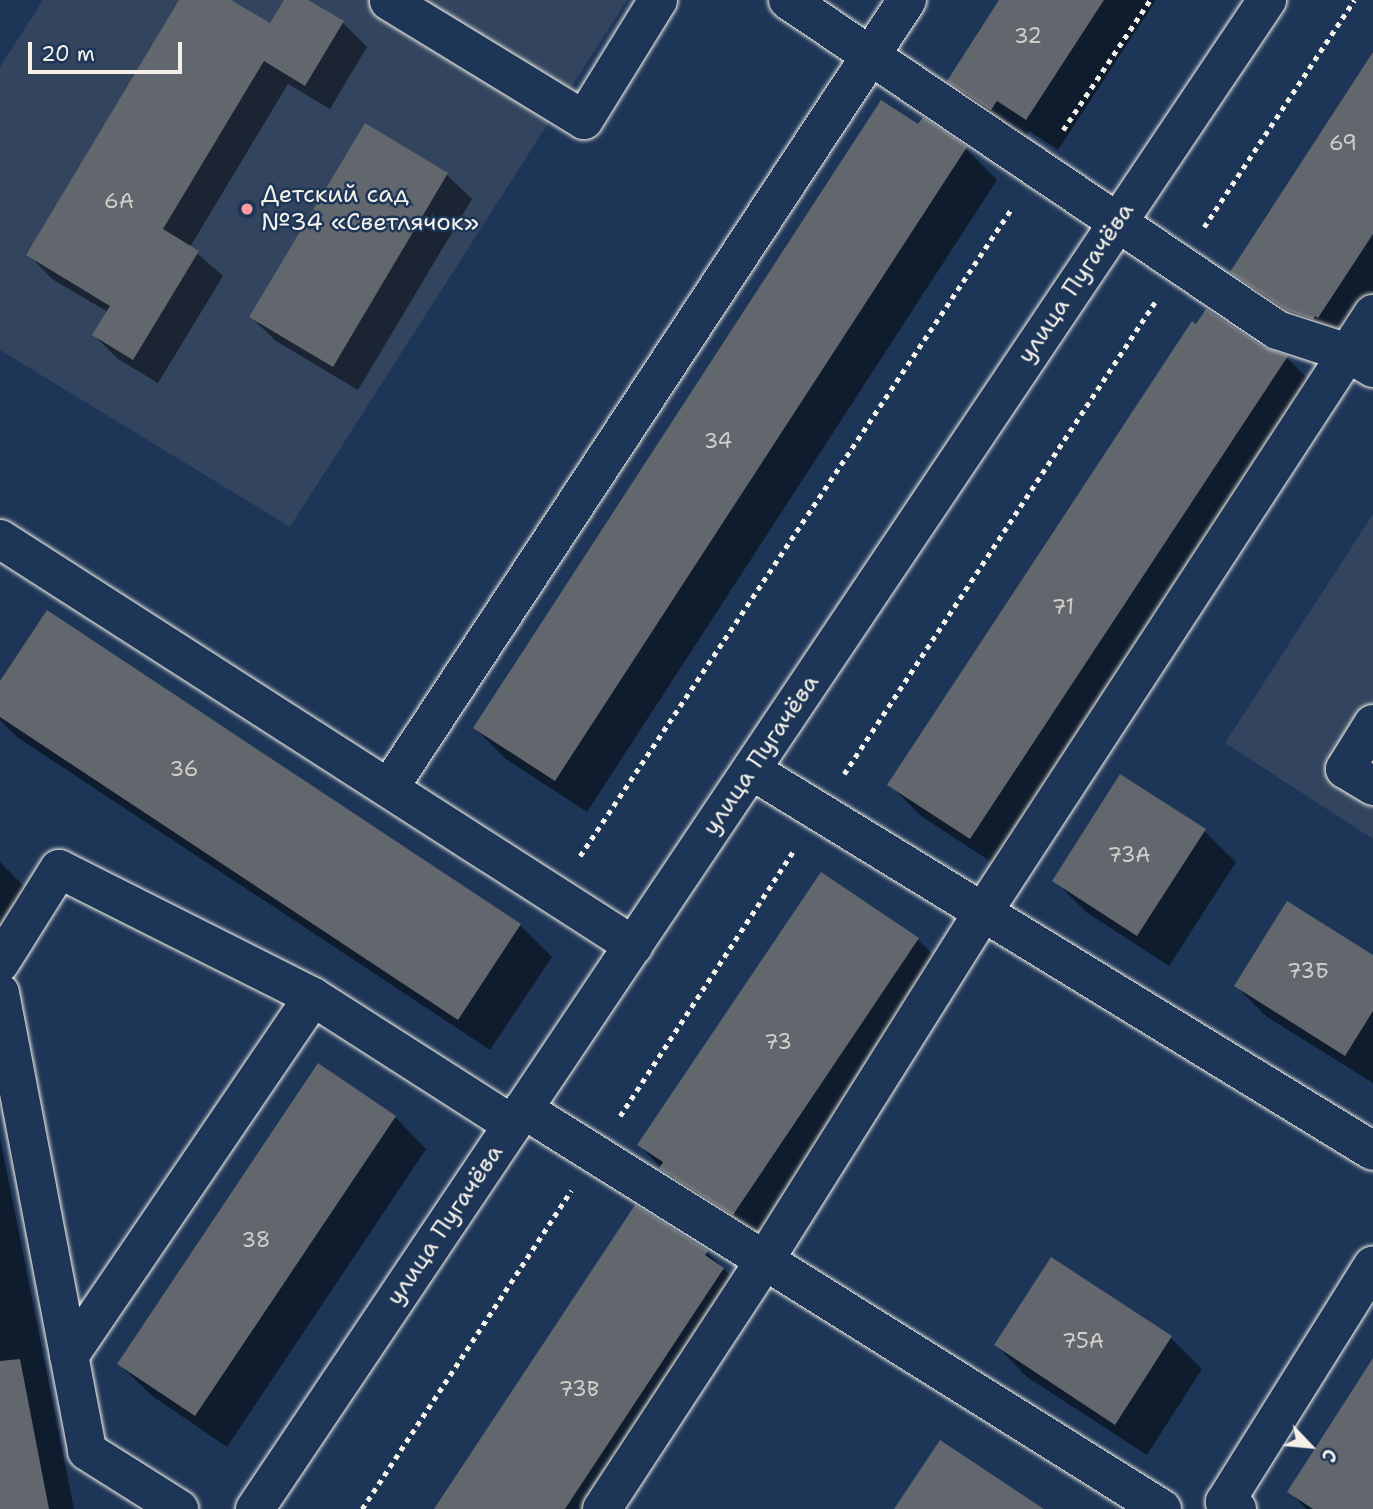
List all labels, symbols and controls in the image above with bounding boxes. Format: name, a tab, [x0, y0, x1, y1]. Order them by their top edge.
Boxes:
house number: 32	[1014, 23, 1042, 49]
scale bar	[32, 28, 186, 72]
text: 20 m	[41, 40, 95, 68]
house number: 69	[1329, 130, 1357, 156]
place label: Детский сад №34 «Светлячок»	[261, 181, 479, 237]
house number: 6А	[104, 188, 134, 214]
street label: улица Пугачёва	[1012, 197, 1140, 369]
marker: Детский сад №34 «Светлячок»	[239, 201, 255, 217]
house number: 34	[704, 428, 732, 454]
house number: 71	[1052, 594, 1074, 620]
street label: улица Пугачёва	[697, 669, 825, 841]
house number: 36	[170, 756, 198, 782]
house number: 73А	[1107, 842, 1151, 868]
house number: 73Б	[1287, 958, 1329, 984]
house number: 73	[764, 1029, 792, 1055]
street label: улица Пугачёва	[381, 1139, 509, 1311]
house number: 38	[242, 1227, 270, 1253]
house number: 75А	[1062, 1328, 1104, 1354]
house number: 73В	[559, 1376, 599, 1402]
north arrow	[1275, 1411, 1345, 1481]
text: С	[1316, 1445, 1343, 1466]

